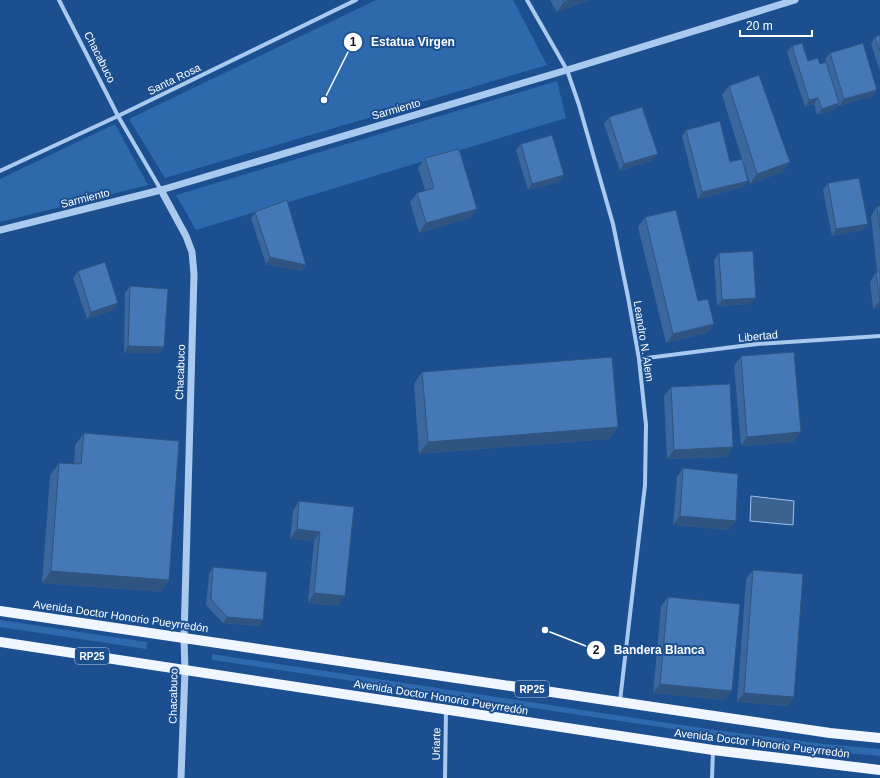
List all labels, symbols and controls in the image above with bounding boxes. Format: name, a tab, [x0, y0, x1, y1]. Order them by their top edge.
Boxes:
scale bar	[740, 12, 812, 38]
text: 20 m	[746, 19, 773, 33]
street label: Chacabuco	[82, 29, 118, 85]
callout: Estatua Virgen	[343, 30, 463, 54]
text: 1	[350, 35, 357, 49]
text: Estatua Virgen	[371, 35, 455, 49]
street label: Santa Rosa	[146, 61, 203, 97]
street label: Sarmiento	[370, 96, 422, 122]
street label: Sarmiento	[59, 186, 111, 210]
street label: Leandro N. Alem	[632, 300, 656, 382]
street label: Libertad	[738, 328, 778, 344]
street label: Chacabuco	[173, 344, 187, 400]
street label: Avenida Doctor Honorio Pueyrredón	[33, 598, 209, 634]
callout: Bandera Blanca	[586, 638, 712, 662]
text: 2	[593, 643, 600, 657]
text: Bandera Blanca	[614, 643, 705, 657]
road number: RP25	[75, 648, 109, 664]
street label: Chacabuco	[167, 668, 179, 724]
street label: Avenida Doctor Honorio Pueyrredón	[353, 677, 529, 717]
road number: RP25	[515, 681, 549, 697]
street label: Avenida Doctor Honorio Pueyrredón	[674, 726, 850, 760]
street label: Uriarte	[430, 727, 442, 761]

